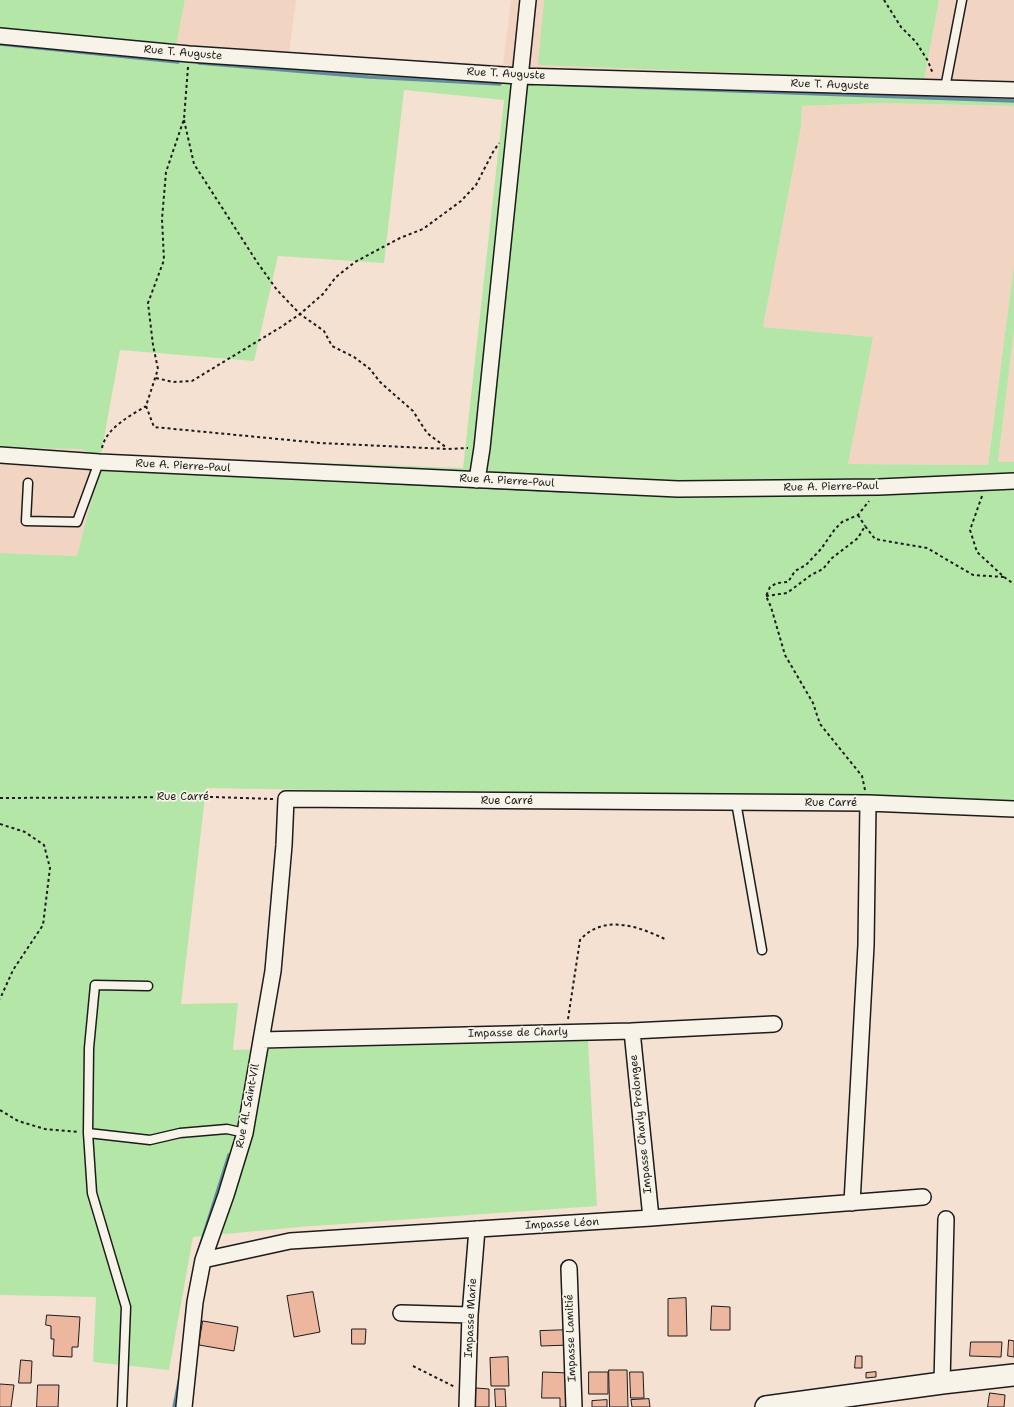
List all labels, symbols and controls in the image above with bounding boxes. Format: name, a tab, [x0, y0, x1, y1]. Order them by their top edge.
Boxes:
street label: Rue T. Auguste	[143, 43, 223, 63]
street label: Rue T. Auguste	[466, 65, 546, 83]
street label: Rue T. Auguste	[790, 77, 870, 93]
street label: Rue A. Pierre-Paul	[135, 457, 231, 475]
street label: Rue A. Pierre-Paul	[459, 472, 555, 490]
street label: Rue A. Pierre-Paul	[783, 480, 879, 494]
street label: Rue Carré	[157, 790, 209, 804]
street label: Rue Carré	[481, 794, 533, 808]
street label: Rue Carré	[805, 796, 857, 810]
street label: Impasse de Charly	[468, 1026, 568, 1040]
street label: Impasse Charly Prolongee	[627, 1054, 655, 1194]
street label: Rue Al. Saint-Vil	[233, 1063, 263, 1149]
street label: Impasse Léon	[525, 1215, 599, 1233]
street label: Impasse Marie	[462, 1278, 480, 1358]
street label: Impasse Lamitié	[563, 1294, 579, 1382]

